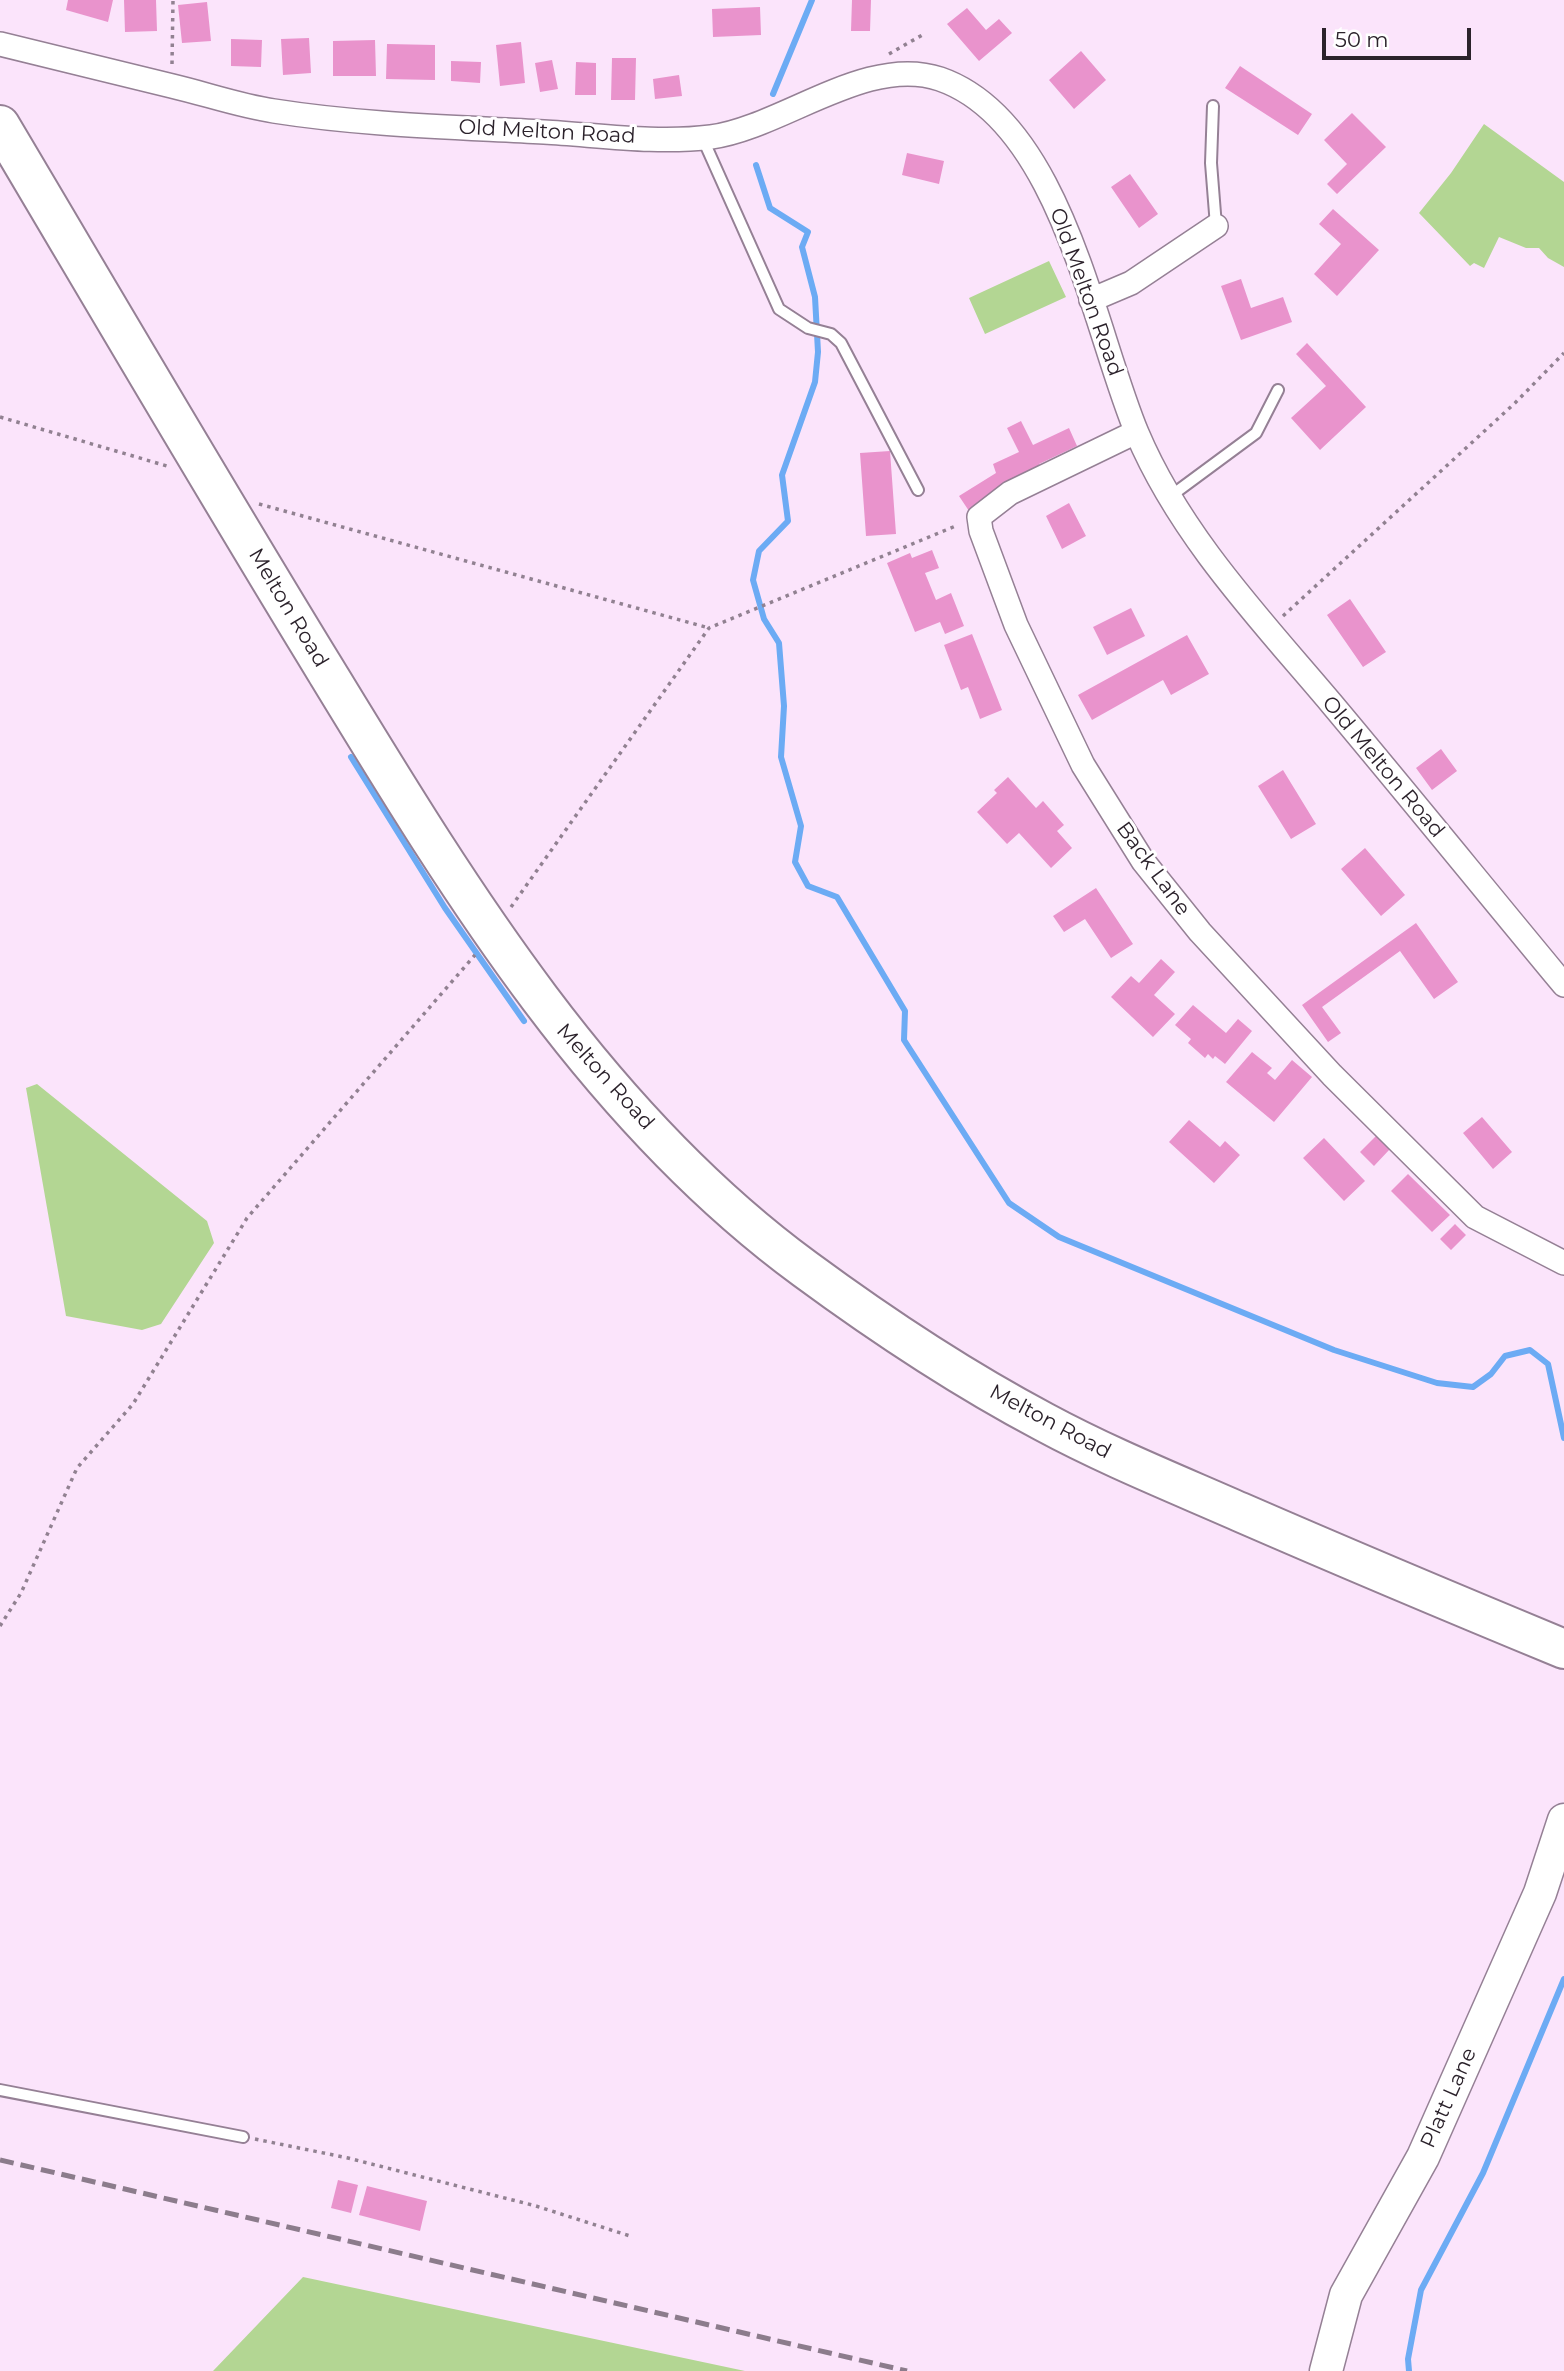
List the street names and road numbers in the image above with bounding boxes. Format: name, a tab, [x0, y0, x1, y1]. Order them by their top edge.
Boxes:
street label: Old Melton Road	[458, 115, 636, 149]
street label: Old Melton Road	[1044, 204, 1128, 380]
street label: Melton Road	[243, 544, 333, 672]
street label: Old Melton Road	[1316, 691, 1450, 843]
street label: Back Lane	[1111, 817, 1195, 921]
street label: Melton Road	[551, 1019, 659, 1135]
street label: Melton Road	[985, 1379, 1115, 1465]
street label: Platt Lane	[1416, 2044, 1482, 2152]

